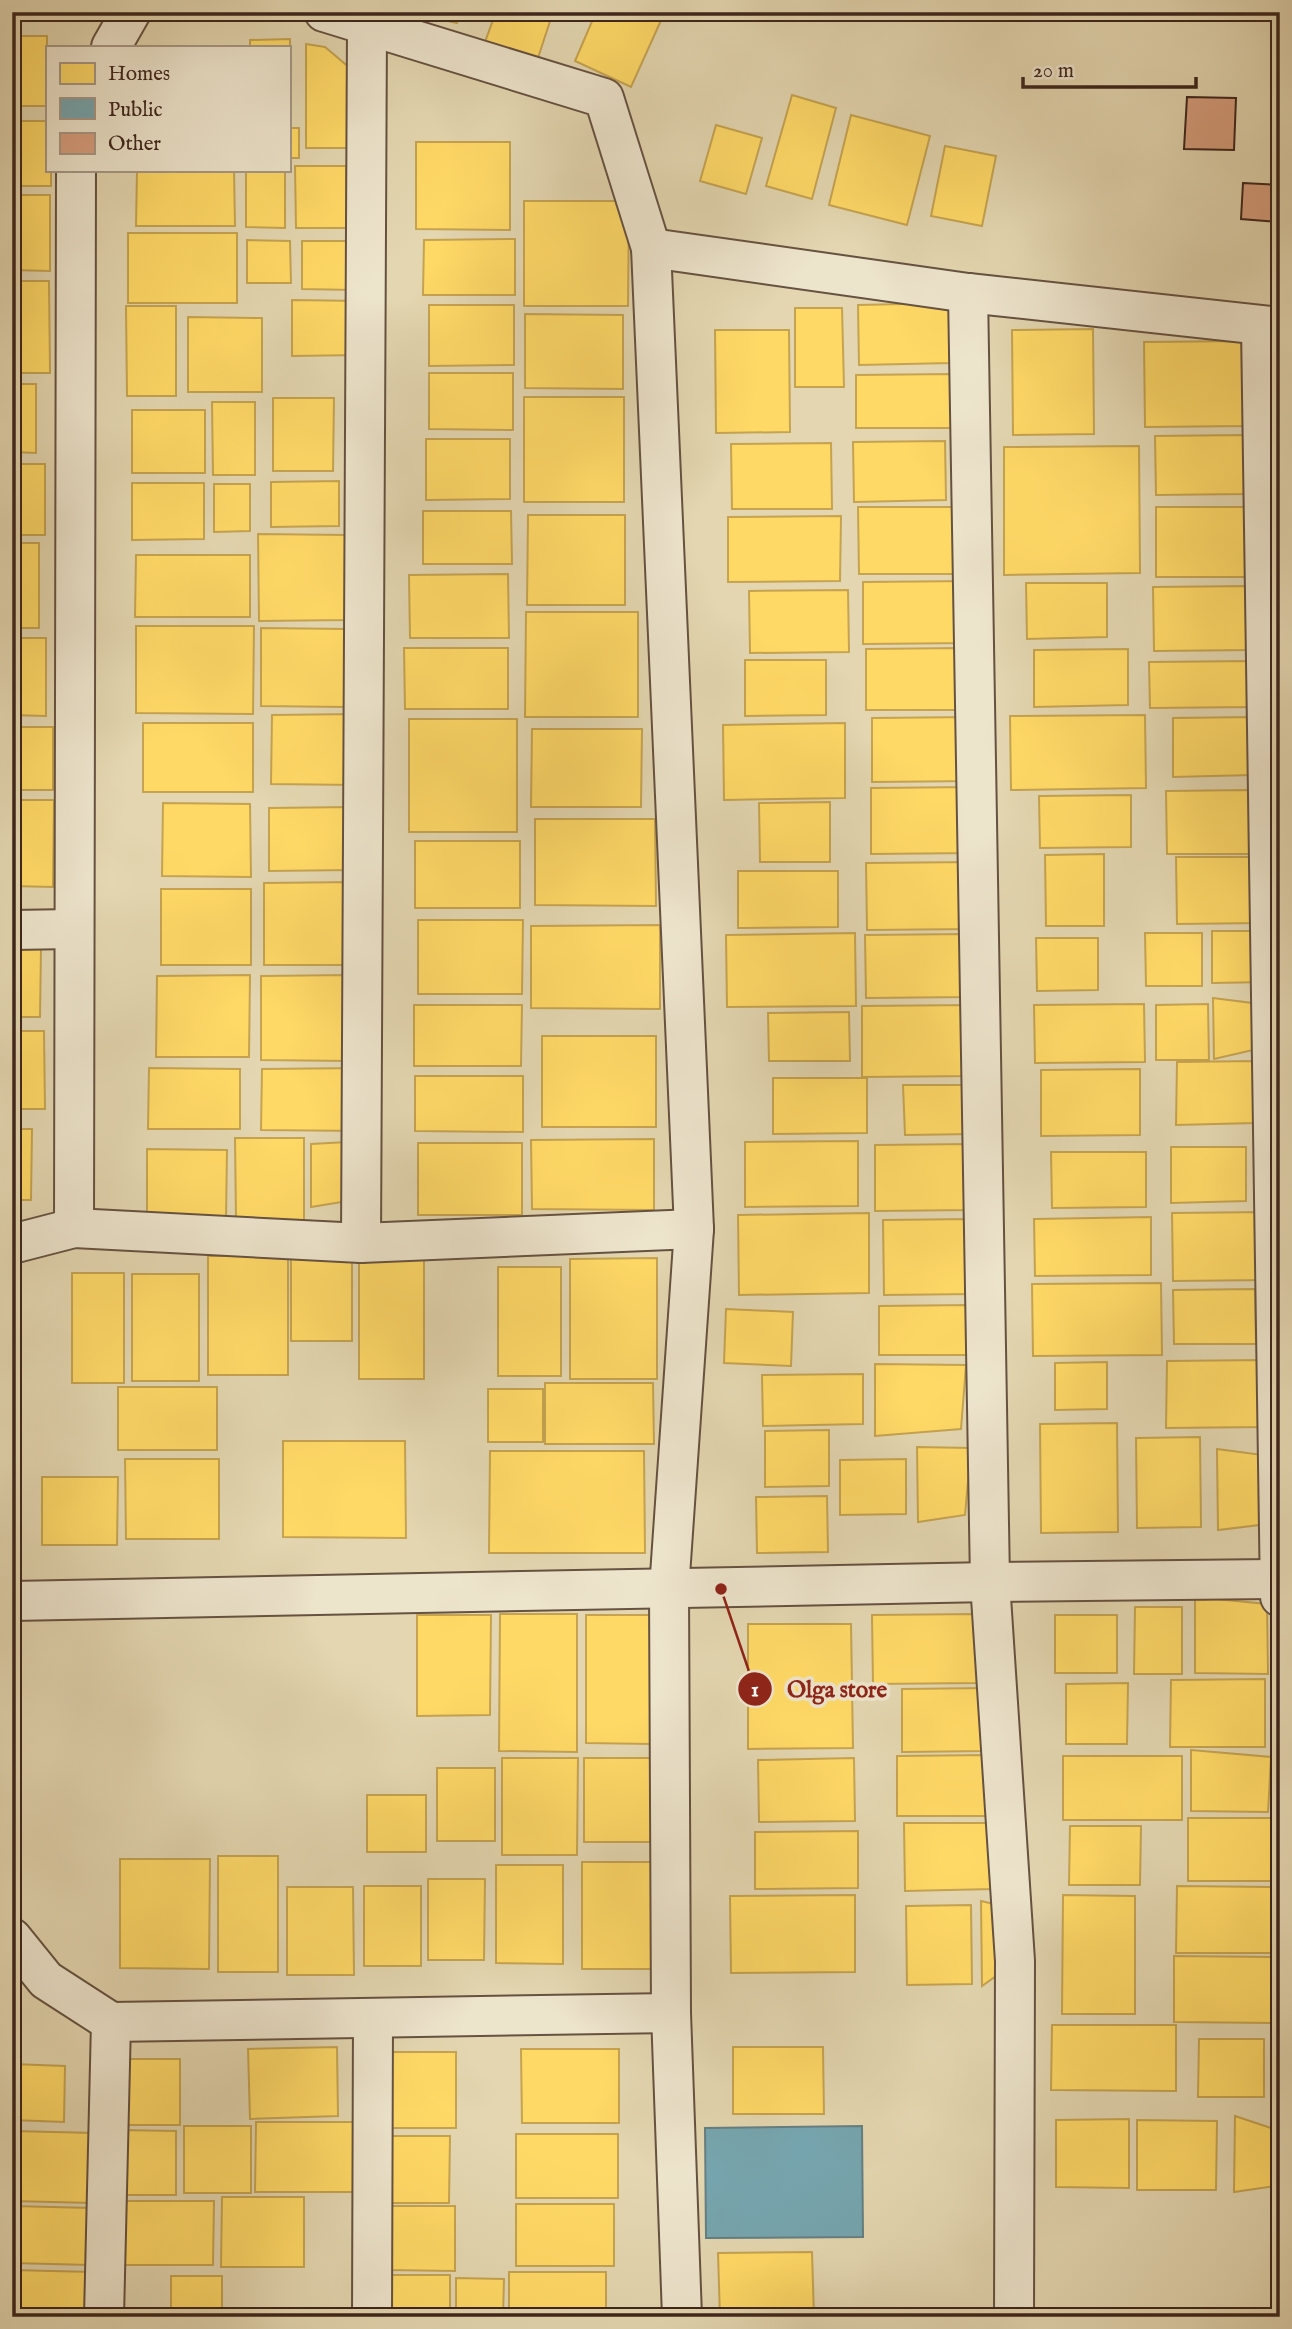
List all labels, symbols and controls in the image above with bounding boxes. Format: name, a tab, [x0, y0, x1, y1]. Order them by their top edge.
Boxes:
legend	[46, 46, 290, 172]
scale bar	[1023, 46, 1196, 90]
text: 20 m	[1033, 58, 1074, 85]
text: Homes	[108, 61, 170, 88]
text: Public	[108, 97, 162, 124]
text: Other	[108, 131, 161, 158]
callout: Olga store	[738, 1667, 901, 1711]
text: Olga store	[787, 1676, 887, 1705]
text: 1	[751, 1677, 759, 1704]

